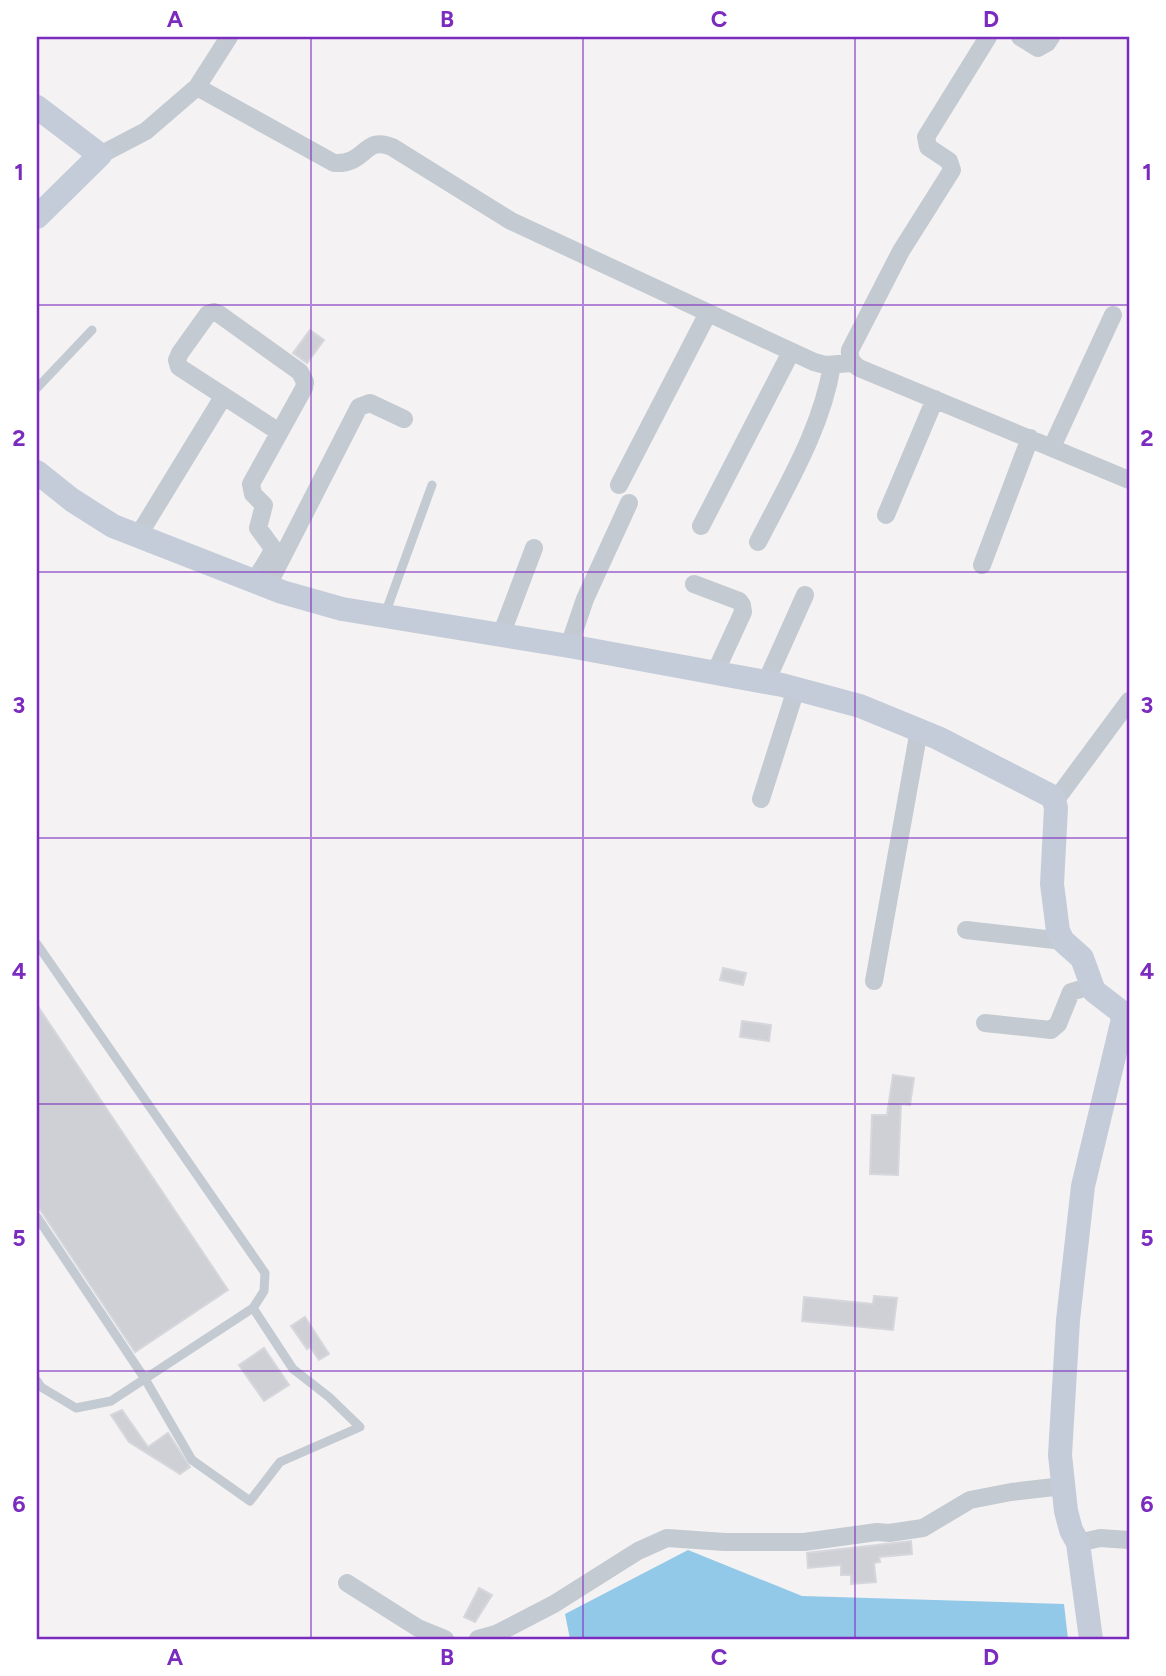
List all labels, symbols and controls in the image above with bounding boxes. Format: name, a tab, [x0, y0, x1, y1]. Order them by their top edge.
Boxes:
text: A	[167, 5, 184, 33]
text: B	[440, 5, 454, 33]
text: C	[711, 5, 728, 33]
text: D	[983, 5, 999, 33]
text: 1	[14, 158, 24, 186]
text: 1	[1142, 158, 1152, 186]
text: 2	[12, 424, 26, 452]
text: 2	[1140, 424, 1154, 452]
text: 3	[13, 691, 25, 719]
text: 3	[1141, 691, 1153, 719]
text: 4	[12, 957, 26, 985]
text: 4	[1140, 957, 1154, 985]
text: 5	[12, 1224, 26, 1252]
text: 5	[1140, 1224, 1154, 1252]
text: 6	[12, 1490, 26, 1518]
text: 6	[1140, 1490, 1154, 1518]
text: A	[167, 1643, 184, 1671]
text: B	[440, 1643, 454, 1671]
text: C	[711, 1643, 728, 1671]
text: D	[983, 1643, 999, 1671]

